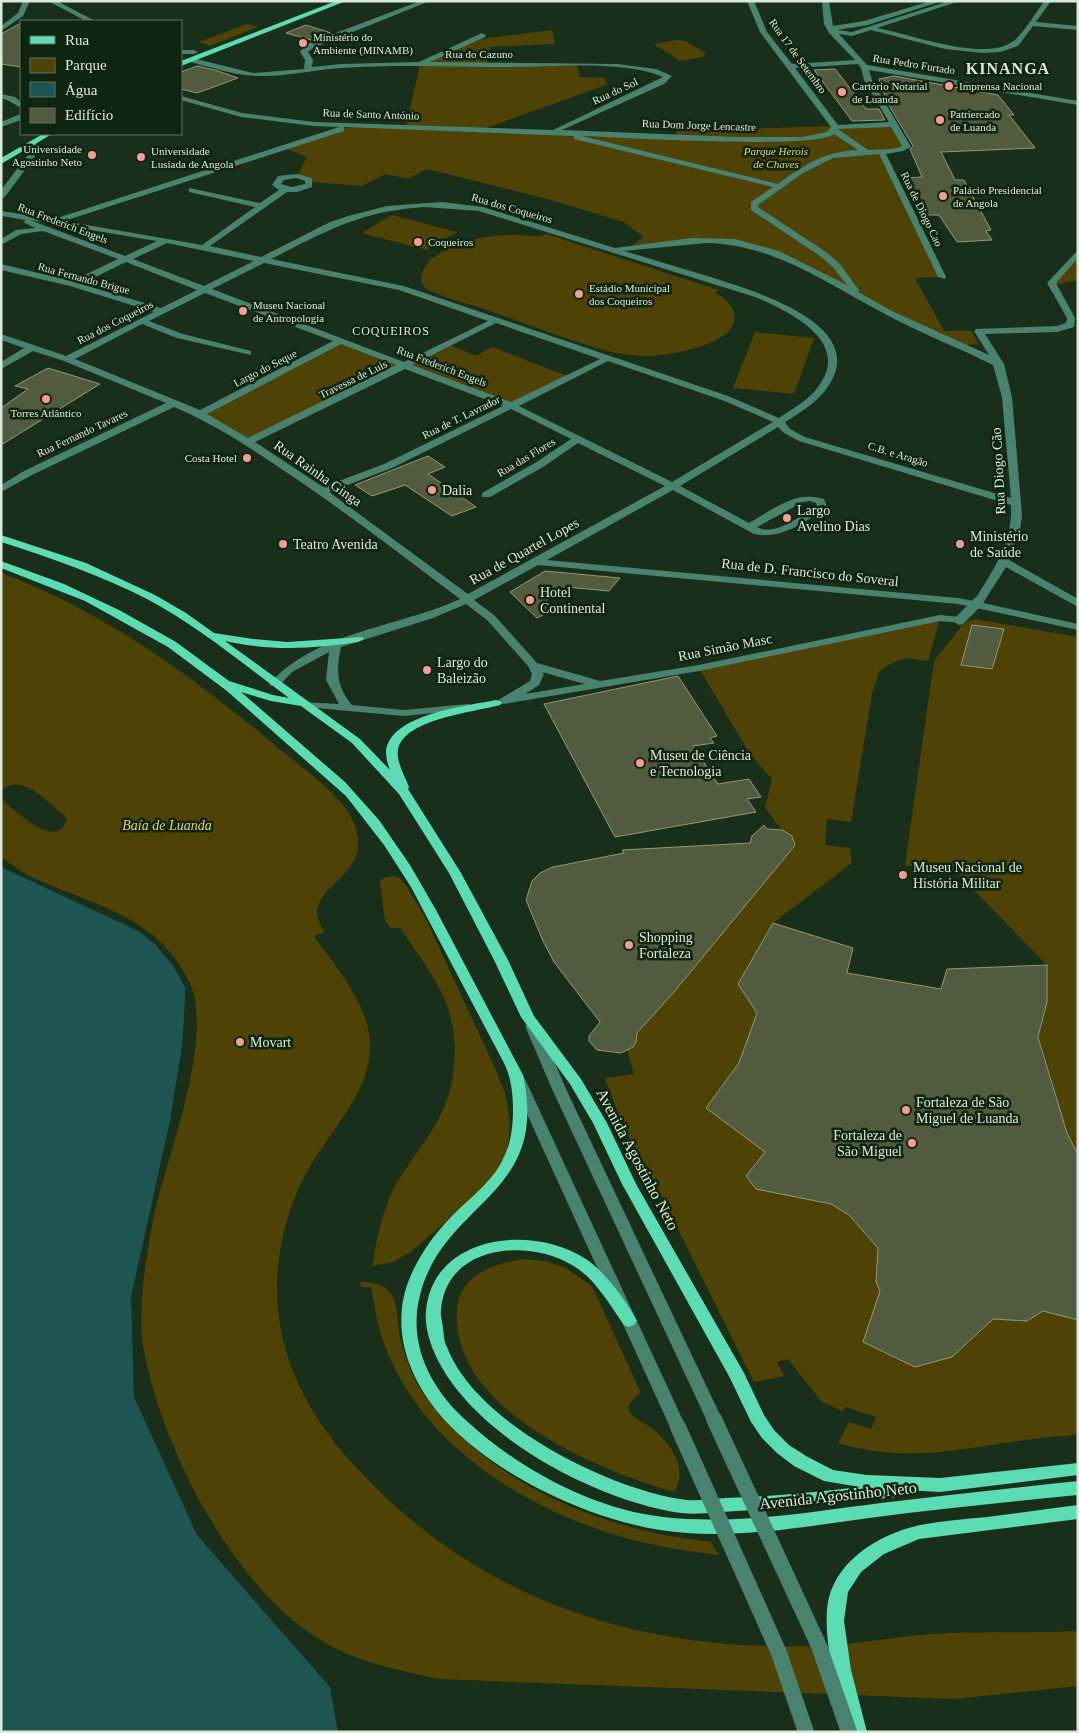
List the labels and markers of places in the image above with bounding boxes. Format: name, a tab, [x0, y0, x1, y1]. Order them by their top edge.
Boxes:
place label: Ministério do Ambiente (MINAMB)	[313, 31, 413, 57]
marker: Ministério do Ambiente (MINAMB)	[297, 37, 309, 49]
place label: Cartório Notarial de Luanda	[852, 80, 927, 105]
marker: Imprensa Nacional	[943, 80, 955, 92]
place label: Imprensa Nacional	[959, 80, 1042, 92]
marker: Cartório Notarial de Luanda	[836, 86, 848, 98]
place label: Patriercado de Luanda	[950, 108, 1001, 133]
marker: Patriercado de Luanda	[934, 114, 946, 126]
place label: Universidade Agostinho Neto	[12, 143, 82, 168]
place label: Universidade Lusíada de Angola	[151, 145, 234, 170]
marker: Universidade Agostinho Neto	[86, 149, 98, 161]
marker: Universidade Lusíada de Angola	[135, 151, 147, 163]
place label: Palácio Presidencial de Angola	[953, 184, 1042, 209]
marker: Palácio Presidencial de Angola	[937, 190, 949, 202]
marker: Coqueiros	[412, 236, 424, 248]
place label: Coqueiros	[428, 236, 473, 248]
place label: Estádio Municipal dos Coqueiros	[589, 282, 670, 307]
marker: Estádio Municipal dos Coqueiros	[573, 288, 585, 300]
place label: Museu Nacional de Antropologia	[253, 299, 325, 324]
marker: Museu Nacional de Antropologia	[237, 305, 249, 317]
marker: Torres Atlântico	[40, 393, 52, 405]
place label: Torres Atlântico	[10, 407, 82, 419]
place label: Costa Hotel	[185, 452, 237, 464]
marker: Costa Hotel	[241, 452, 253, 464]
place label: Dalia	[442, 483, 473, 498]
marker: Dalia	[426, 484, 438, 496]
place label: Largo Avelino Dias	[797, 503, 870, 534]
marker: Largo Avelino Dias	[781, 512, 793, 524]
place label: Ministério de Saúde	[970, 529, 1028, 560]
place label: Teatro Avenida	[293, 537, 378, 552]
marker: Teatro Avenida	[277, 538, 289, 550]
marker: Ministério de Saúde	[954, 538, 966, 550]
place label: Hotel Continental	[540, 585, 605, 616]
marker: Hotel Continental	[524, 594, 536, 606]
place label: Largo do Baleizão	[437, 655, 488, 686]
marker: Largo do Baleizão	[421, 664, 433, 676]
place label: Museu de Ciência e Tecnologia	[650, 748, 752, 779]
marker: Museu de Ciência e Tecnologia	[634, 757, 646, 769]
place label: Museu Nacional de História Militar	[913, 860, 1022, 891]
marker: Museu Nacional de História Militar	[897, 869, 909, 881]
place label: Shopping Fortaleza	[639, 930, 693, 961]
marker: Shopping Fortaleza	[623, 939, 635, 951]
place label: Movart	[250, 1035, 291, 1050]
marker: Movart	[234, 1036, 246, 1048]
place label: Fortaleza de São Miguel de Luanda	[916, 1095, 1019, 1126]
marker: Fortaleza de São Miguel de Luanda	[900, 1104, 912, 1116]
place label: Fortaleza de São Miguel	[833, 1128, 902, 1159]
marker: Fortaleza de São Miguel	[906, 1137, 918, 1149]

